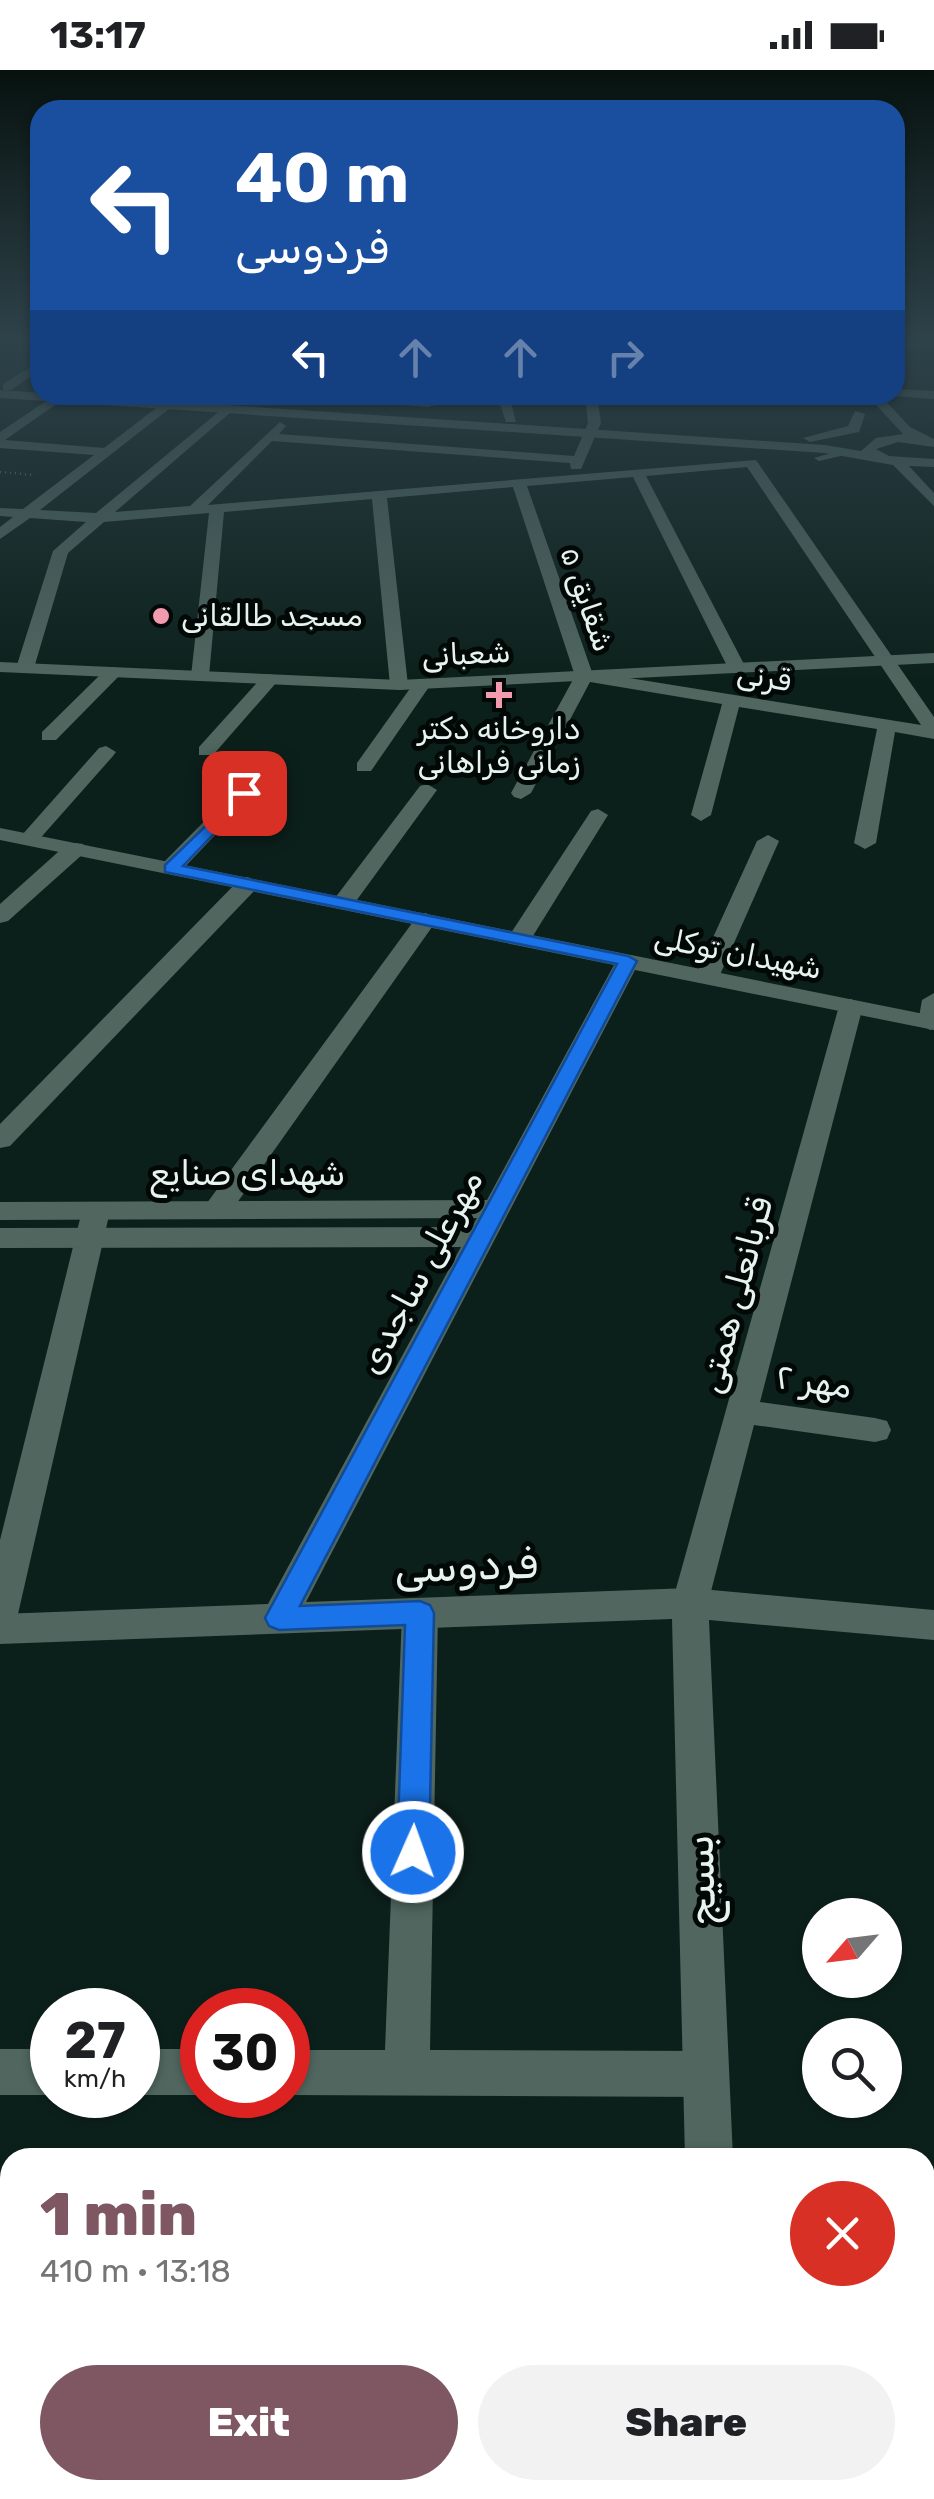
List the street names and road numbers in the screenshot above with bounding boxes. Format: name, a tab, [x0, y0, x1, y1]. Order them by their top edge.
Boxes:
street label: شقایق ۵	[552, 542, 622, 656]
street label: شعبانی	[421, 634, 511, 674]
street label: قرنی	[734, 655, 794, 699]
street label: شهیدان توکلی	[651, 919, 825, 987]
street label: شهدای صنایع	[151, 1152, 346, 1198]
street label: مهرعلی ساجدی	[349, 1163, 491, 1381]
street label: قربانعلی همتی	[689, 1192, 781, 1398]
street label: مهر ۲	[773, 1355, 855, 1407]
street label: فردوسی	[393, 1539, 539, 1593]
street label: بسیج	[673, 1834, 731, 1926]

